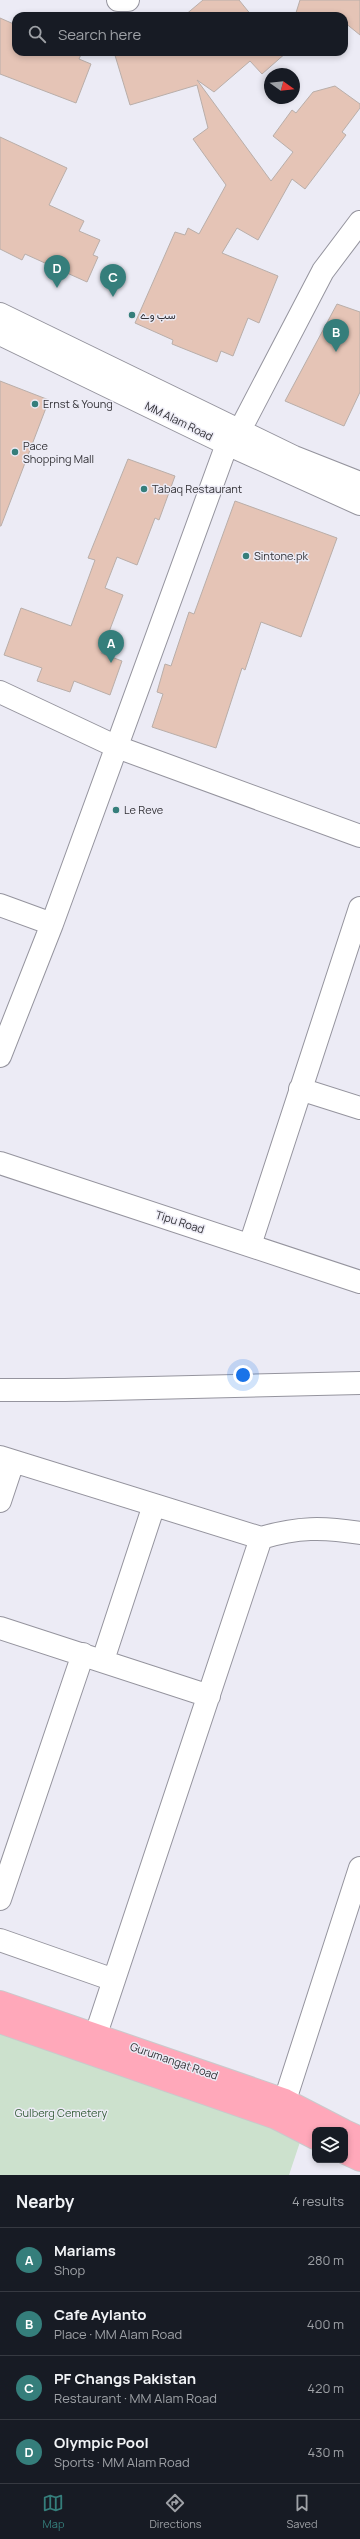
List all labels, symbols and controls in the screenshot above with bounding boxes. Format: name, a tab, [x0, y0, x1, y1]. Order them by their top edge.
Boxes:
search box	[12, 12, 348, 56]
icon: search	[26, 23, 48, 45]
text: Search here	[58, 24, 141, 45]
north arrow	[264, 68, 300, 104]
pin: D	[44, 255, 70, 288]
pin: C	[100, 264, 126, 297]
place label: سب وے	[140, 307, 176, 322]
marker: سب وے	[127, 310, 137, 320]
pin: B	[323, 319, 349, 352]
place label: Ernst & Young	[43, 396, 113, 411]
street label: MM Alam Road	[143, 398, 216, 444]
marker: Ernst & Young	[30, 399, 40, 409]
place label: Pace Shopping Mall	[23, 438, 94, 466]
marker: Pace Shopping Mall	[10, 447, 20, 457]
place label: Tabaq Restaurant	[152, 481, 242, 496]
marker: Tabaq Restaurant	[139, 484, 149, 494]
place label: Sintone.pk	[254, 548, 309, 563]
marker: Sintone.pk	[241, 551, 251, 561]
pin: A	[98, 630, 124, 663]
place label: Le Reve	[124, 802, 164, 817]
marker: Le Reve	[111, 805, 121, 815]
street label: Tipu Road	[154, 1207, 206, 1236]
your location	[233, 1365, 253, 1385]
street label: Gurumangat Road	[128, 2038, 220, 2083]
park label: Gulberg Cemetery	[15, 2105, 107, 2120]
map controls	[312, 2127, 348, 2163]
button: layers	[312, 2127, 348, 2163]
text: Nearby	[16, 2190, 74, 2213]
text: 4 results	[292, 2192, 344, 2210]
text: Mariams	[54, 2240, 116, 2261]
text: A	[25, 2251, 33, 2269]
text: 280 m	[307, 2251, 344, 2269]
text: Shop	[54, 2261, 85, 2279]
text: Cafe Aylanto	[54, 2304, 146, 2325]
text: B	[25, 2315, 33, 2333]
text: 400 m	[307, 2315, 344, 2333]
text: Place · MM Alam Road	[54, 2325, 182, 2343]
text: PF Changs Pakistan	[54, 2368, 196, 2389]
text: C	[24, 2379, 34, 2397]
text: 420 m	[307, 2379, 344, 2397]
text: Restaurant · MM Alam Road	[54, 2389, 217, 2407]
text: Olympic Pool	[54, 2432, 149, 2453]
text: D	[24, 2443, 34, 2461]
text: 430 m	[308, 2443, 344, 2461]
text: Sports · MM Alam Road	[54, 2453, 190, 2471]
tab: Map	[42, 2492, 64, 2531]
tab: Directions	[149, 2492, 202, 2531]
tab: Saved	[287, 2492, 318, 2531]

